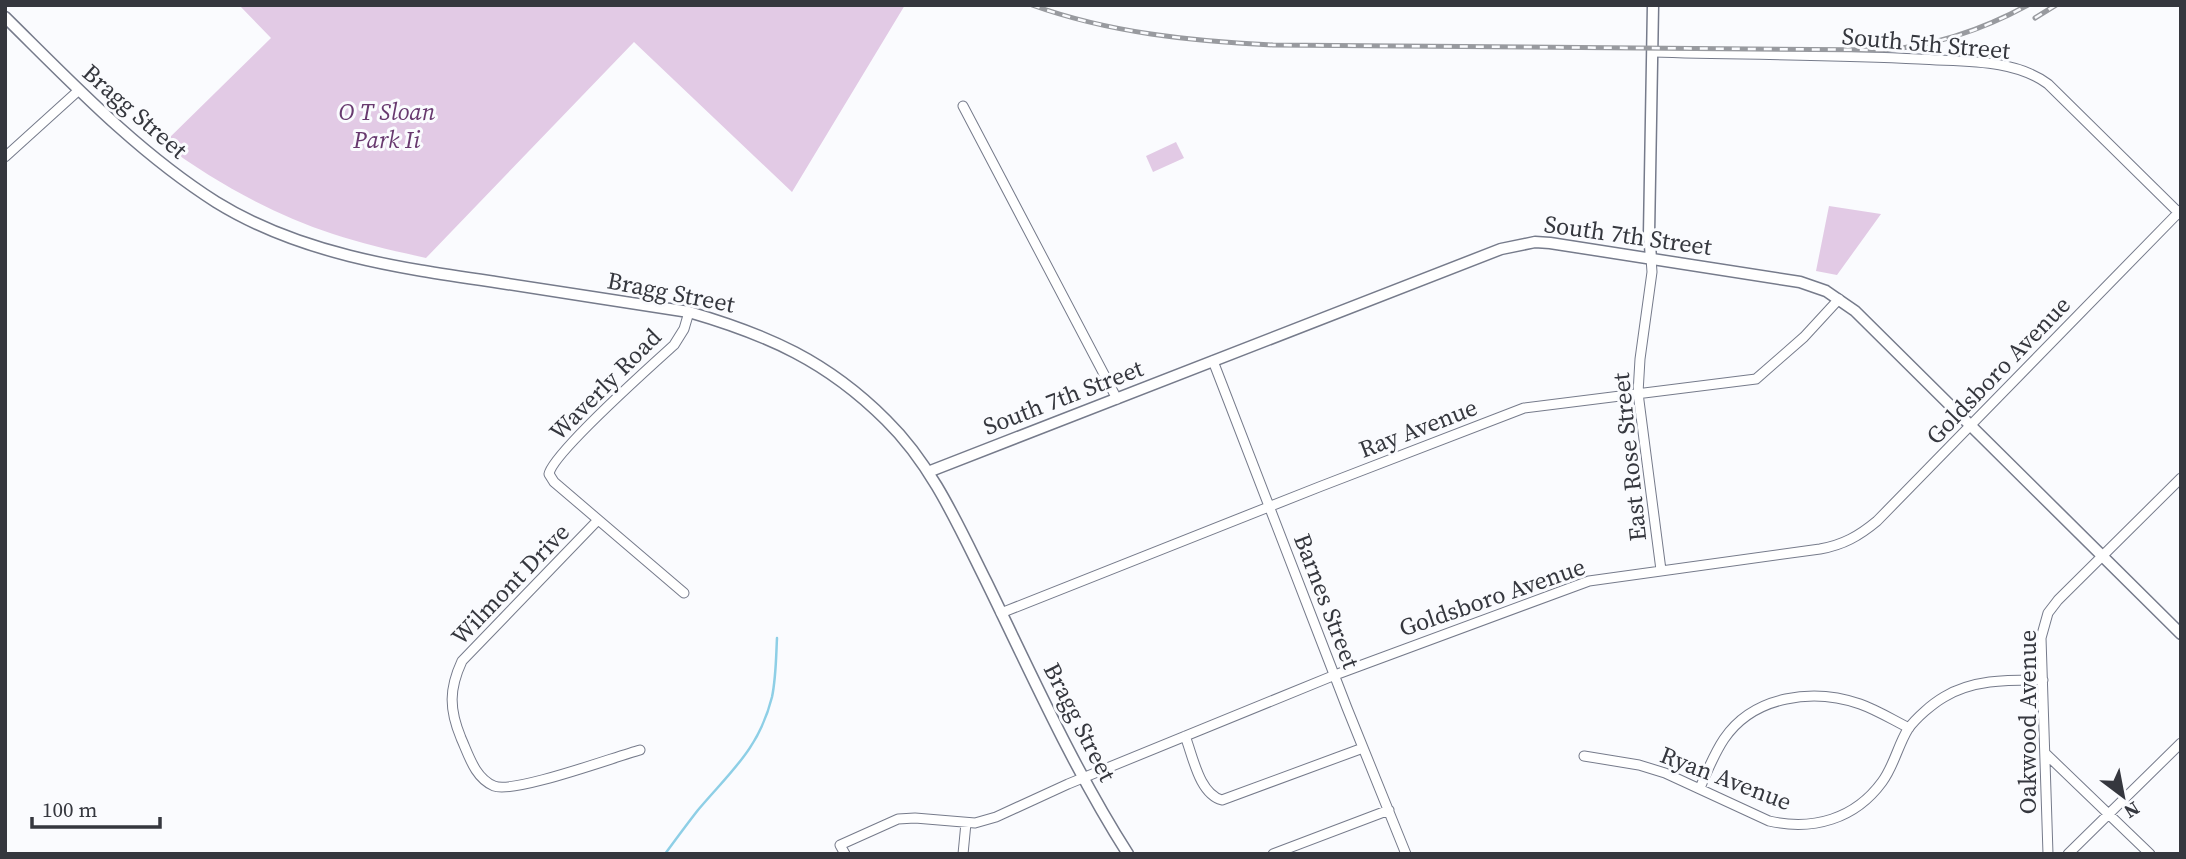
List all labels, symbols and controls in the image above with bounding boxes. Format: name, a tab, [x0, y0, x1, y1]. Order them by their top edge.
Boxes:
street label: South 5th Street	[1840, 19, 2012, 67]
street label: Bragg Street	[75, 56, 195, 166]
park label: O T Sloan Park Ii	[339, 95, 436, 156]
street label: South 7th Street	[1542, 207, 1714, 263]
street label: Bragg Street	[604, 263, 738, 321]
street label: Goldsboro Avenue	[1918, 288, 2078, 452]
street label: Waverly Road	[542, 320, 669, 447]
street label: South 7th Street	[978, 351, 1148, 443]
street label: East Rose Street	[1604, 371, 1654, 543]
street label: Ray Avenue	[1354, 390, 1482, 466]
street label: Wilmont Drive	[443, 516, 577, 652]
street label: Barnes Street	[1286, 529, 1368, 673]
street label: Goldsboro Avenue	[1395, 550, 1589, 644]
street label: Oakwood Avenue	[2011, 630, 2044, 814]
street label: Bragg Street	[1036, 657, 1124, 787]
street label: Ryan Avenue	[1656, 738, 1796, 818]
north arrow	[2088, 761, 2158, 831]
scale bar	[32, 786, 159, 830]
text: 100 m	[42, 795, 97, 824]
text: N	[2119, 796, 2145, 825]

